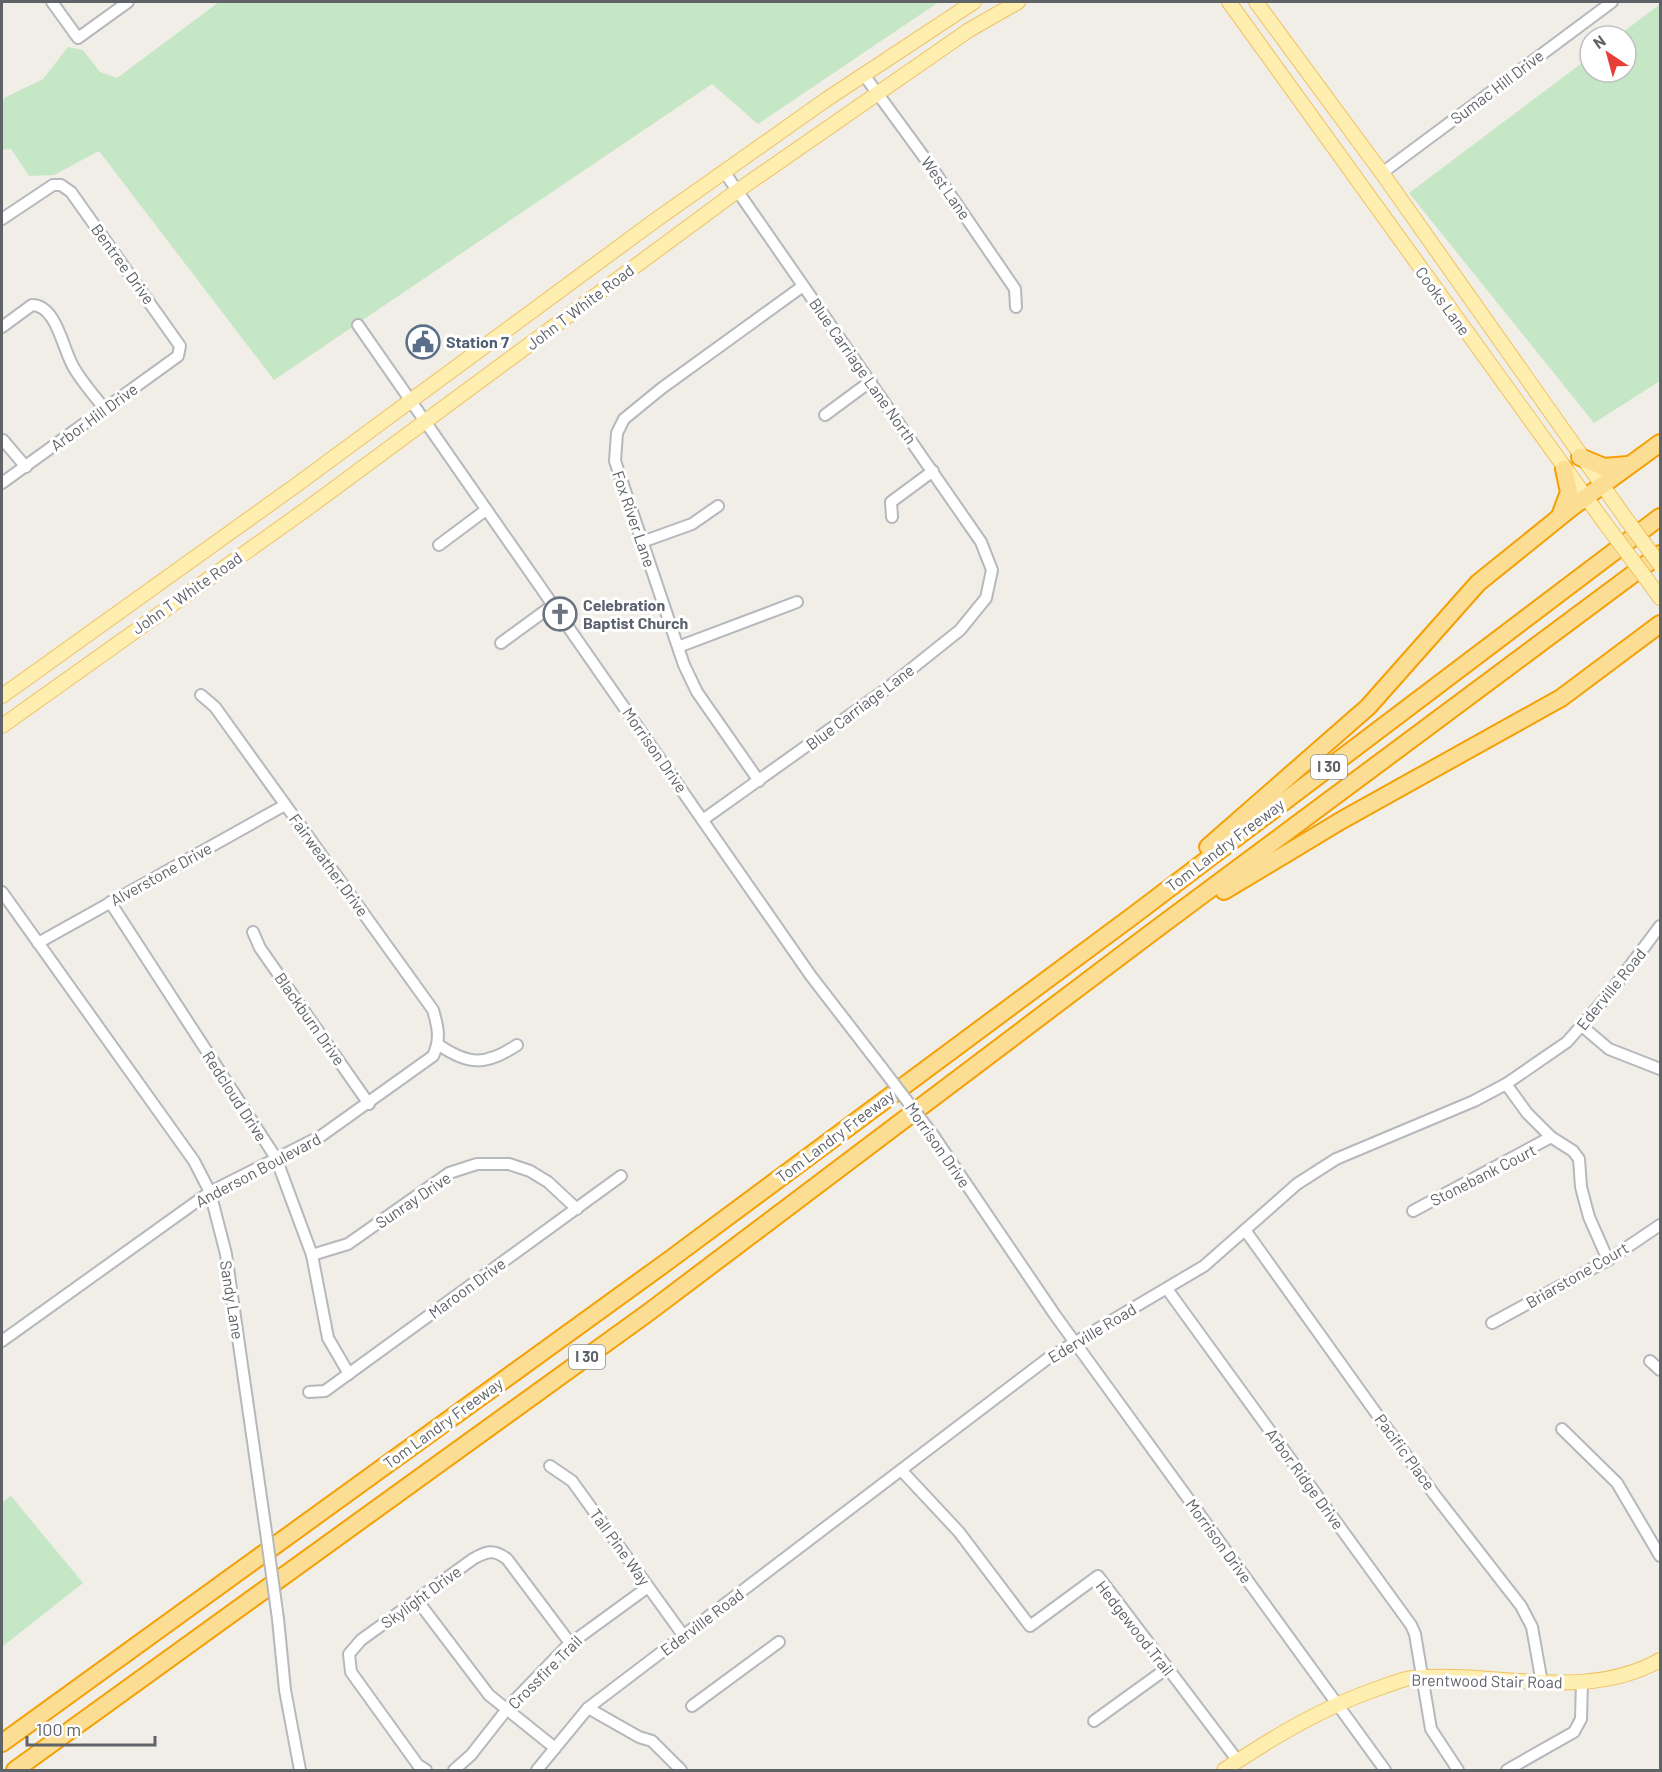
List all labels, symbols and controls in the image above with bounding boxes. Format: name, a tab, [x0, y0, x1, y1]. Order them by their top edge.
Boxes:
north arrow	[1578, 24, 1638, 84]
text: N	[1589, 31, 1609, 52]
street label: Sumac Hill Drive	[1446, 45, 1547, 128]
street label: West Lane	[918, 153, 975, 223]
street label: Bentree Drive	[88, 220, 159, 308]
street label: John T White Road	[522, 260, 637, 353]
street label: Cooks Lane	[1412, 263, 1475, 339]
street label: Blue Carriage Lane North	[806, 294, 921, 447]
public building icon: Station 7	[405, 324, 441, 360]
place label: Station 7	[446, 332, 509, 351]
street label: Arbor Hill Drive	[47, 379, 141, 454]
street label: Fox River Lane	[609, 468, 660, 570]
street label: John T White Road	[128, 547, 245, 638]
place label: Celebration Baptist Church	[583, 595, 688, 632]
church icon: Celebration Baptist Church	[542, 596, 578, 632]
street label: Blue Carriage Lane	[802, 660, 917, 753]
street label: Morrison Drive	[619, 703, 692, 796]
road number: I 30	[1311, 755, 1347, 779]
street label: Tom Landry Freeway	[1162, 794, 1288, 895]
street label: Fairweather Drive	[286, 810, 373, 920]
street label: Alverstone Drive	[107, 838, 215, 909]
street label: Ederville Road	[1572, 944, 1649, 1033]
street label: Blackburn Drive	[271, 969, 349, 1069]
street label: Redcloud Drive	[199, 1047, 272, 1144]
street label: Tom Landry Freeway	[772, 1085, 898, 1186]
street label: Morrison Drive	[902, 1098, 975, 1191]
street label: Anderson Boulevard	[192, 1129, 324, 1211]
street label: Stonebank Court	[1427, 1140, 1539, 1209]
street label: Sunray Drive	[371, 1167, 454, 1232]
street label: Briarstone Court	[1522, 1238, 1631, 1312]
street label: Maroon Drive	[425, 1253, 509, 1322]
street label: Sandy Lane	[217, 1259, 248, 1341]
street label: Ederville Road	[1044, 1299, 1139, 1366]
road number: I 30	[569, 1345, 605, 1369]
street label: Tom Landry Freeway	[379, 1373, 507, 1472]
street label: Pacific Place	[1371, 1410, 1439, 1493]
street label: Arbor Ridge Drive	[1262, 1424, 1348, 1533]
street label: Morrison Drive	[1182, 1495, 1256, 1587]
street label: Tall Pine Way	[586, 1505, 655, 1589]
street label: Skylight Drive	[377, 1561, 464, 1632]
street label: Hedgewood Trail	[1092, 1576, 1178, 1679]
street label: Ederville Road	[656, 1584, 747, 1659]
street label: Crossfire Trail	[504, 1631, 586, 1713]
street label: Brentwood Stair Road	[1411, 1670, 1563, 1691]
scale bar	[27, 1709, 154, 1747]
text: 100 m	[36, 1718, 81, 1740]

